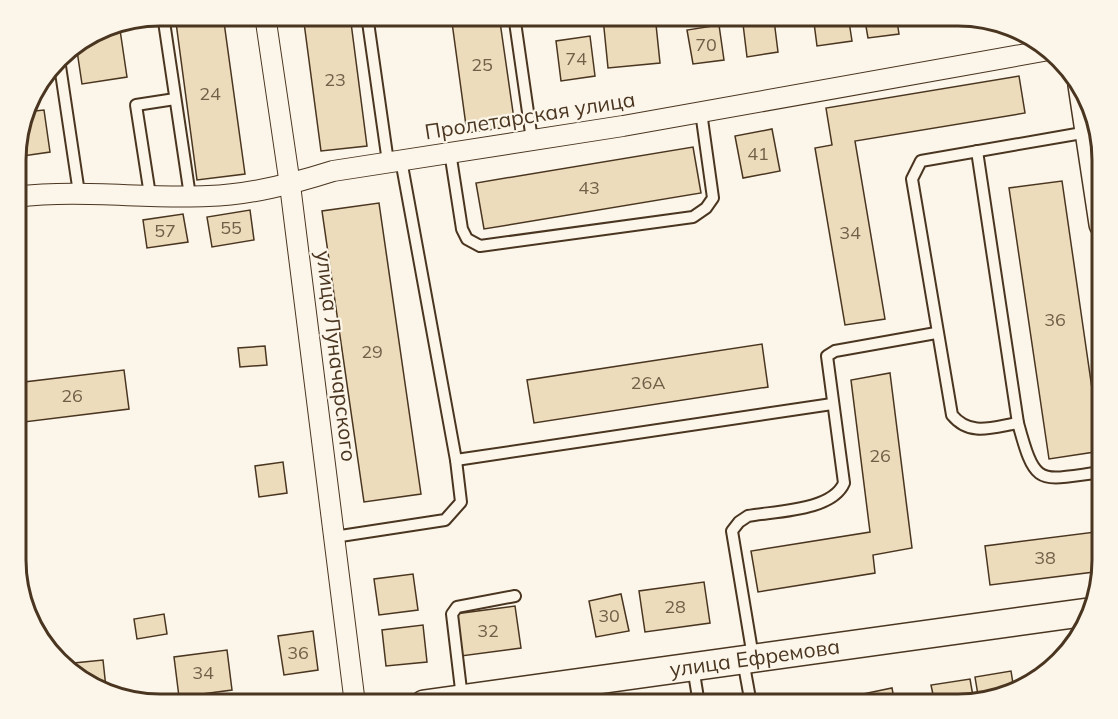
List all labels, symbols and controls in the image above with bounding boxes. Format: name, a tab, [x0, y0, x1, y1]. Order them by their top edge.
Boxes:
house number: 70	[695, 33, 717, 56]
house number: 74	[565, 47, 587, 70]
house number: 25	[471, 53, 493, 76]
house number: 23	[324, 68, 346, 91]
house number: 24	[199, 82, 221, 105]
street label: Пролетарская улица	[423, 86, 637, 145]
house number: 41	[747, 142, 769, 165]
house number: 43	[578, 176, 600, 199]
house number: 55	[220, 216, 242, 239]
house number: 57	[154, 219, 176, 242]
house number: 34	[839, 221, 861, 244]
street label: улица Луначарского	[311, 249, 363, 463]
house number: 36	[1044, 308, 1066, 331]
house number: 29	[361, 340, 383, 363]
house number: 26А	[631, 371, 665, 394]
house number: 26	[61, 384, 83, 407]
house number: 26	[869, 444, 891, 467]
house number: 38	[1034, 546, 1056, 569]
house number: 28	[664, 595, 686, 618]
house number: 30	[598, 604, 620, 627]
house number: 32	[477, 619, 499, 642]
street label: улица Ефремова	[668, 633, 841, 682]
house number: 36	[287, 641, 309, 664]
house number: 34	[192, 661, 214, 684]

